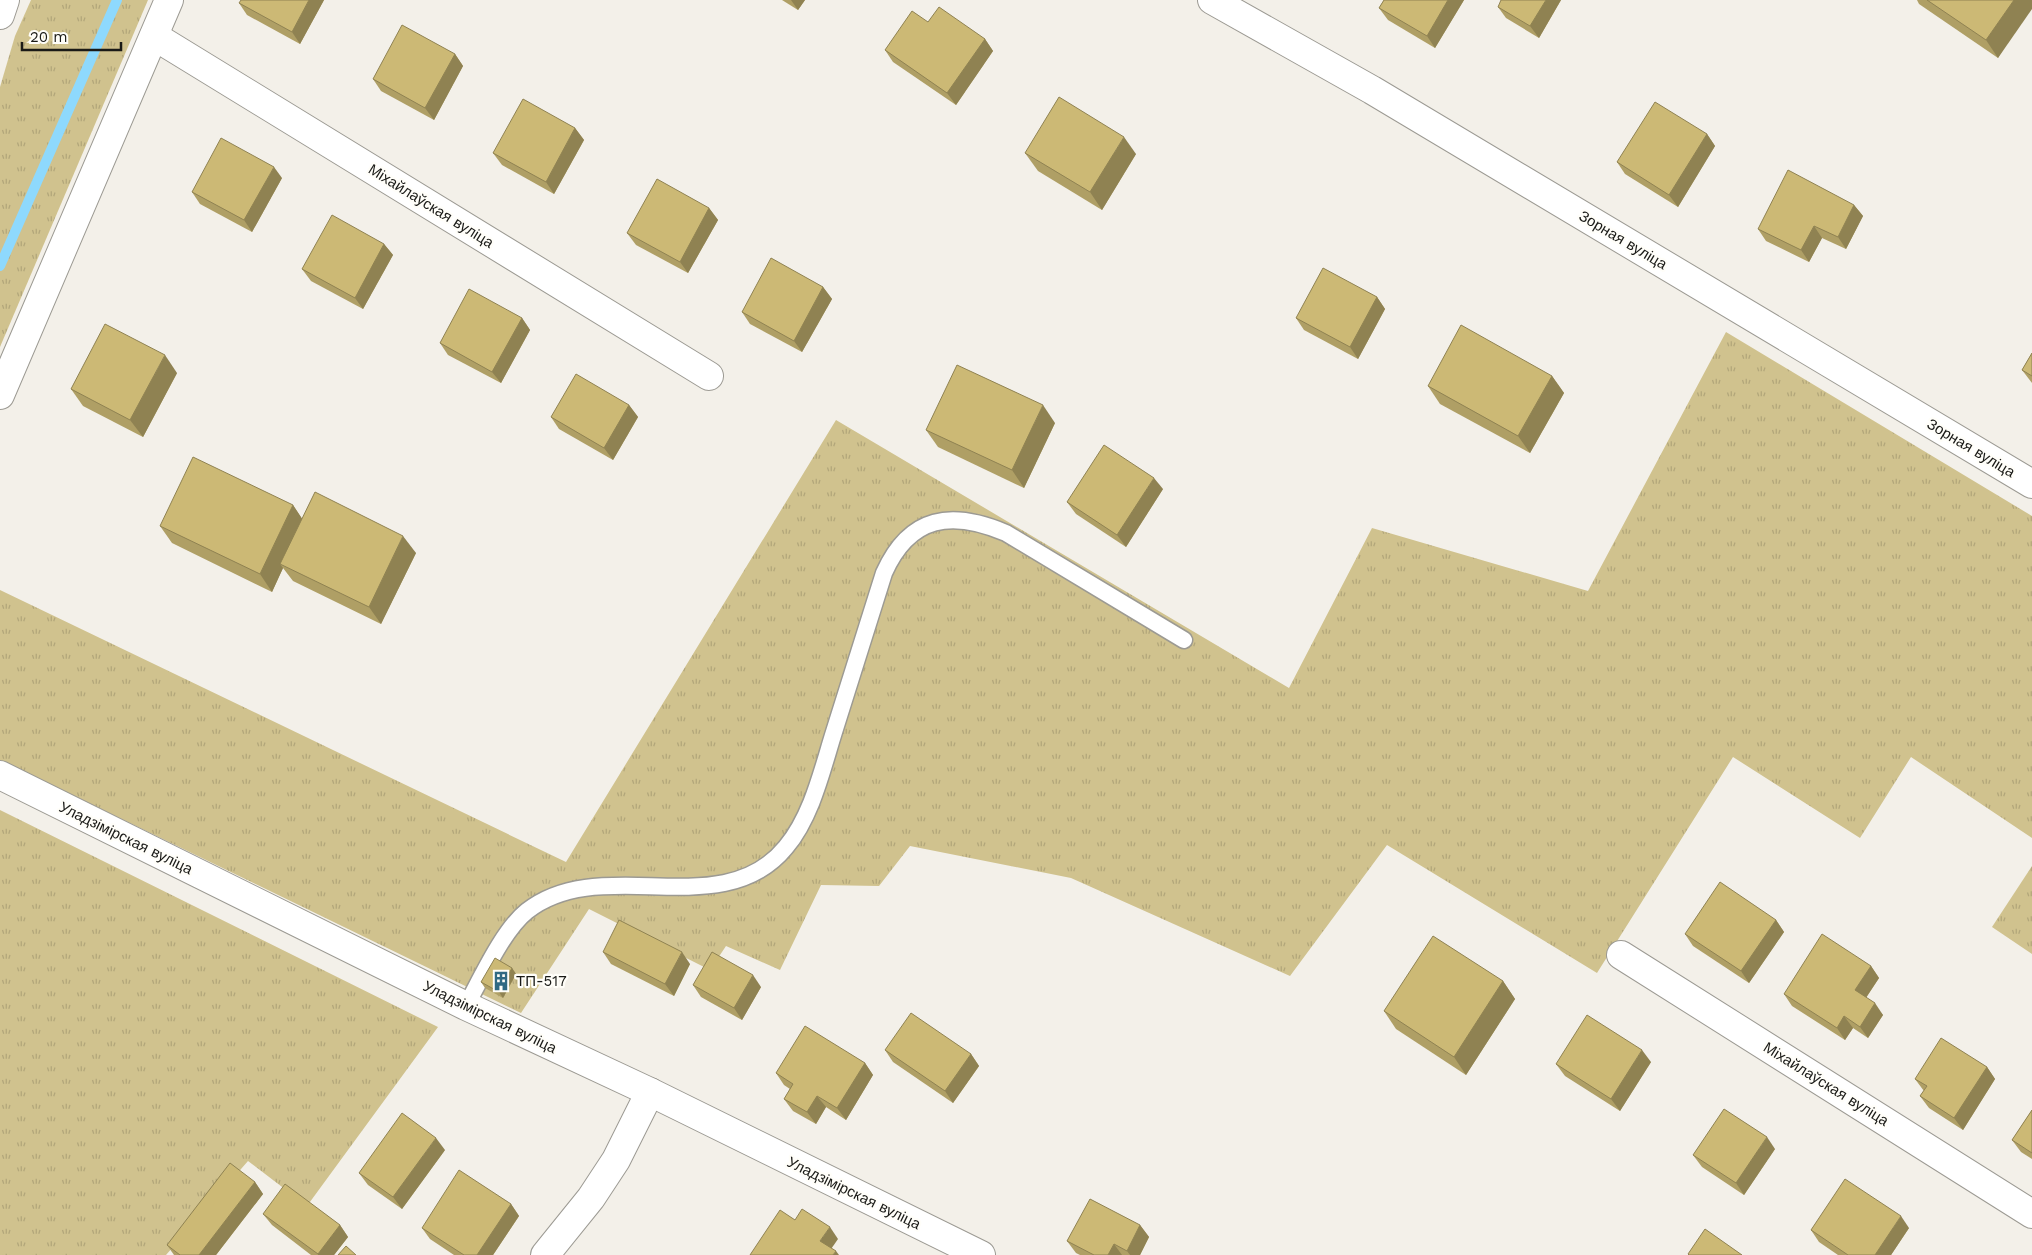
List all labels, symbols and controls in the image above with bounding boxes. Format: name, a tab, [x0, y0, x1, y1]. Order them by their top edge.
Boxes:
scale bar	[22, 20, 121, 52]
text: 20 m	[30, 28, 68, 46]
street label: Міхайлаўская вуліца	[365, 160, 498, 252]
street label: Зорная вуліца	[1576, 207, 1671, 274]
street label: Зорная вуліца	[1924, 415, 2019, 482]
street label: Уладзімірская вуліца	[56, 798, 196, 878]
building icon: ТП-517	[490, 970, 512, 992]
place label: ТП-517	[516, 972, 567, 990]
street label: Уладзімірская вуліца	[420, 977, 560, 1057]
street label: Міхайлаўская вуліца	[1760, 1038, 1893, 1130]
street label: Уладзімірская вуліца	[784, 1153, 924, 1233]

